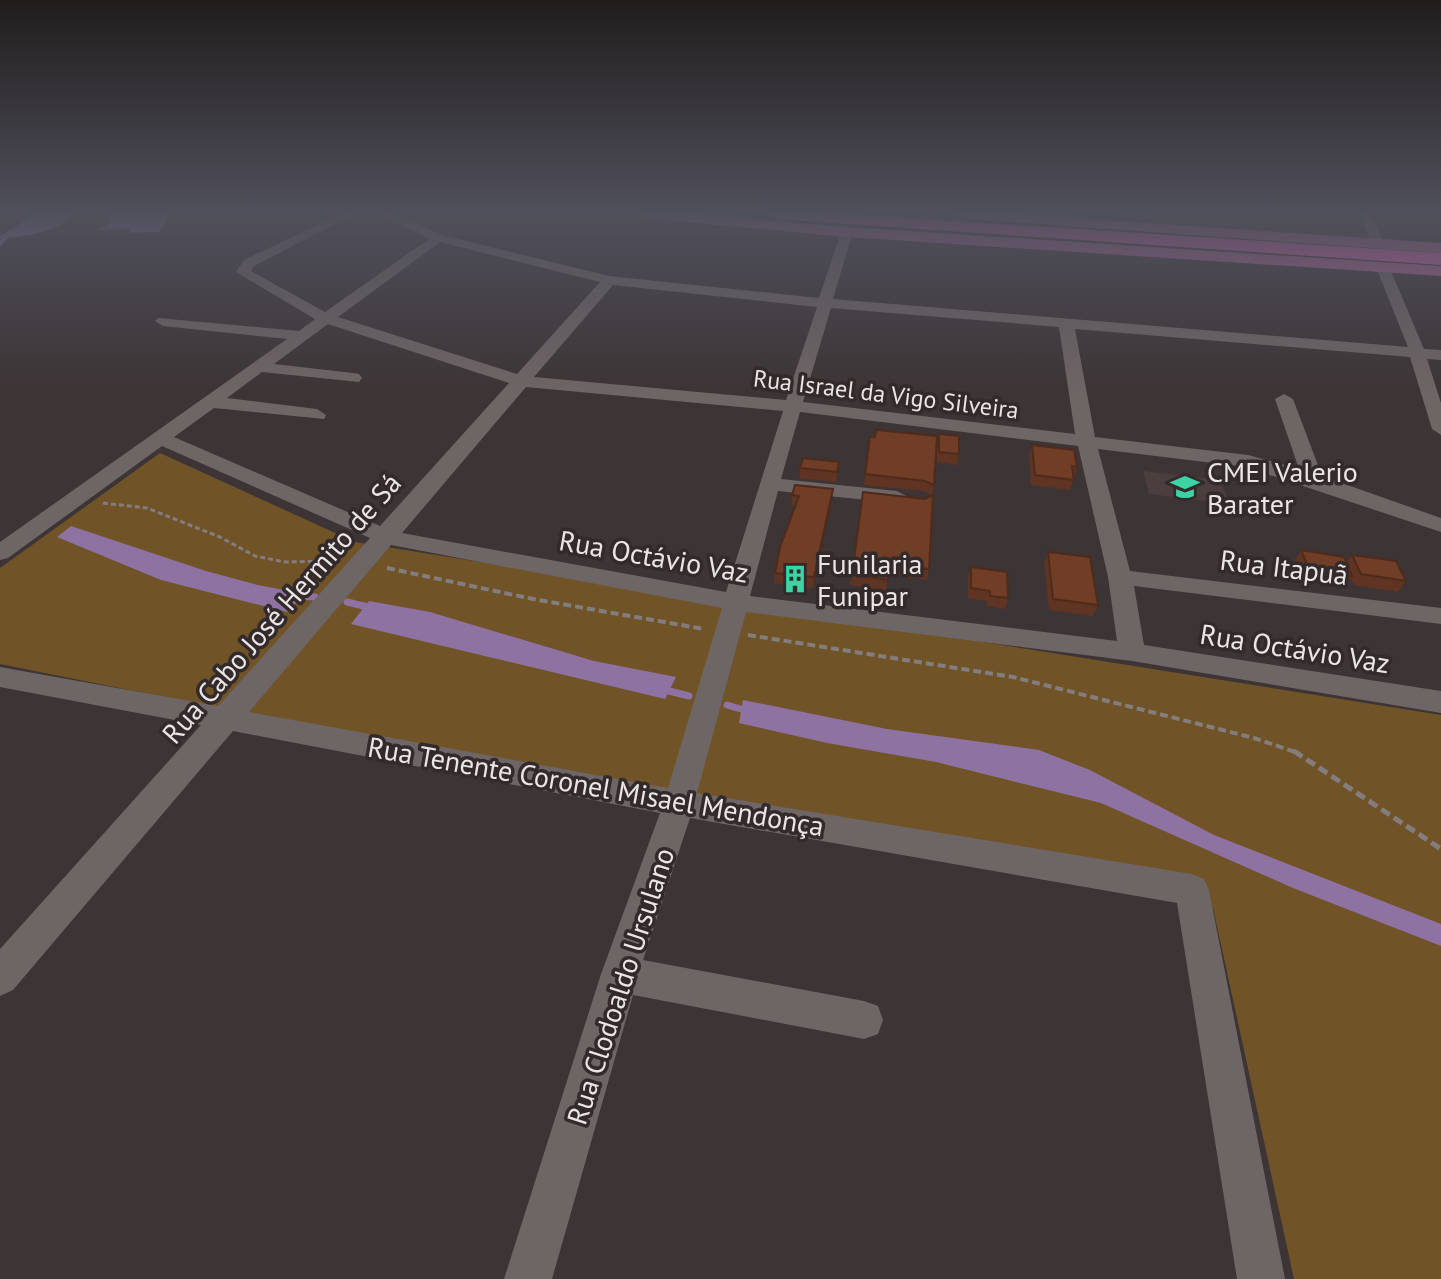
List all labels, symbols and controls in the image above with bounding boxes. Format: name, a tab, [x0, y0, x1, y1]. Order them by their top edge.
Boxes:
street label: Rua Israel da Vigo Silveira	[752, 362, 1020, 426]
place label: CMEI Valerio Barater	[1207, 453, 1358, 522]
street label: Rua Cabo José Hermito de Sá	[153, 465, 409, 751]
school or university icon: CMEI Valerio Barater	[1170, 472, 1200, 502]
street label: Rua Octávio Vaz	[556, 521, 752, 591]
street label: Rua Itapuã	[1218, 541, 1350, 593]
place label: Funilaria Funipar	[817, 545, 922, 614]
building icon: Funilaria Funipar	[780, 564, 810, 594]
street label: Rua Octávio Vaz	[1198, 615, 1392, 681]
street label: Rua Tenente Coronel Misael Mendonça	[365, 728, 827, 844]
street label: Rua Clodoaldo Ursulano	[558, 843, 682, 1129]

